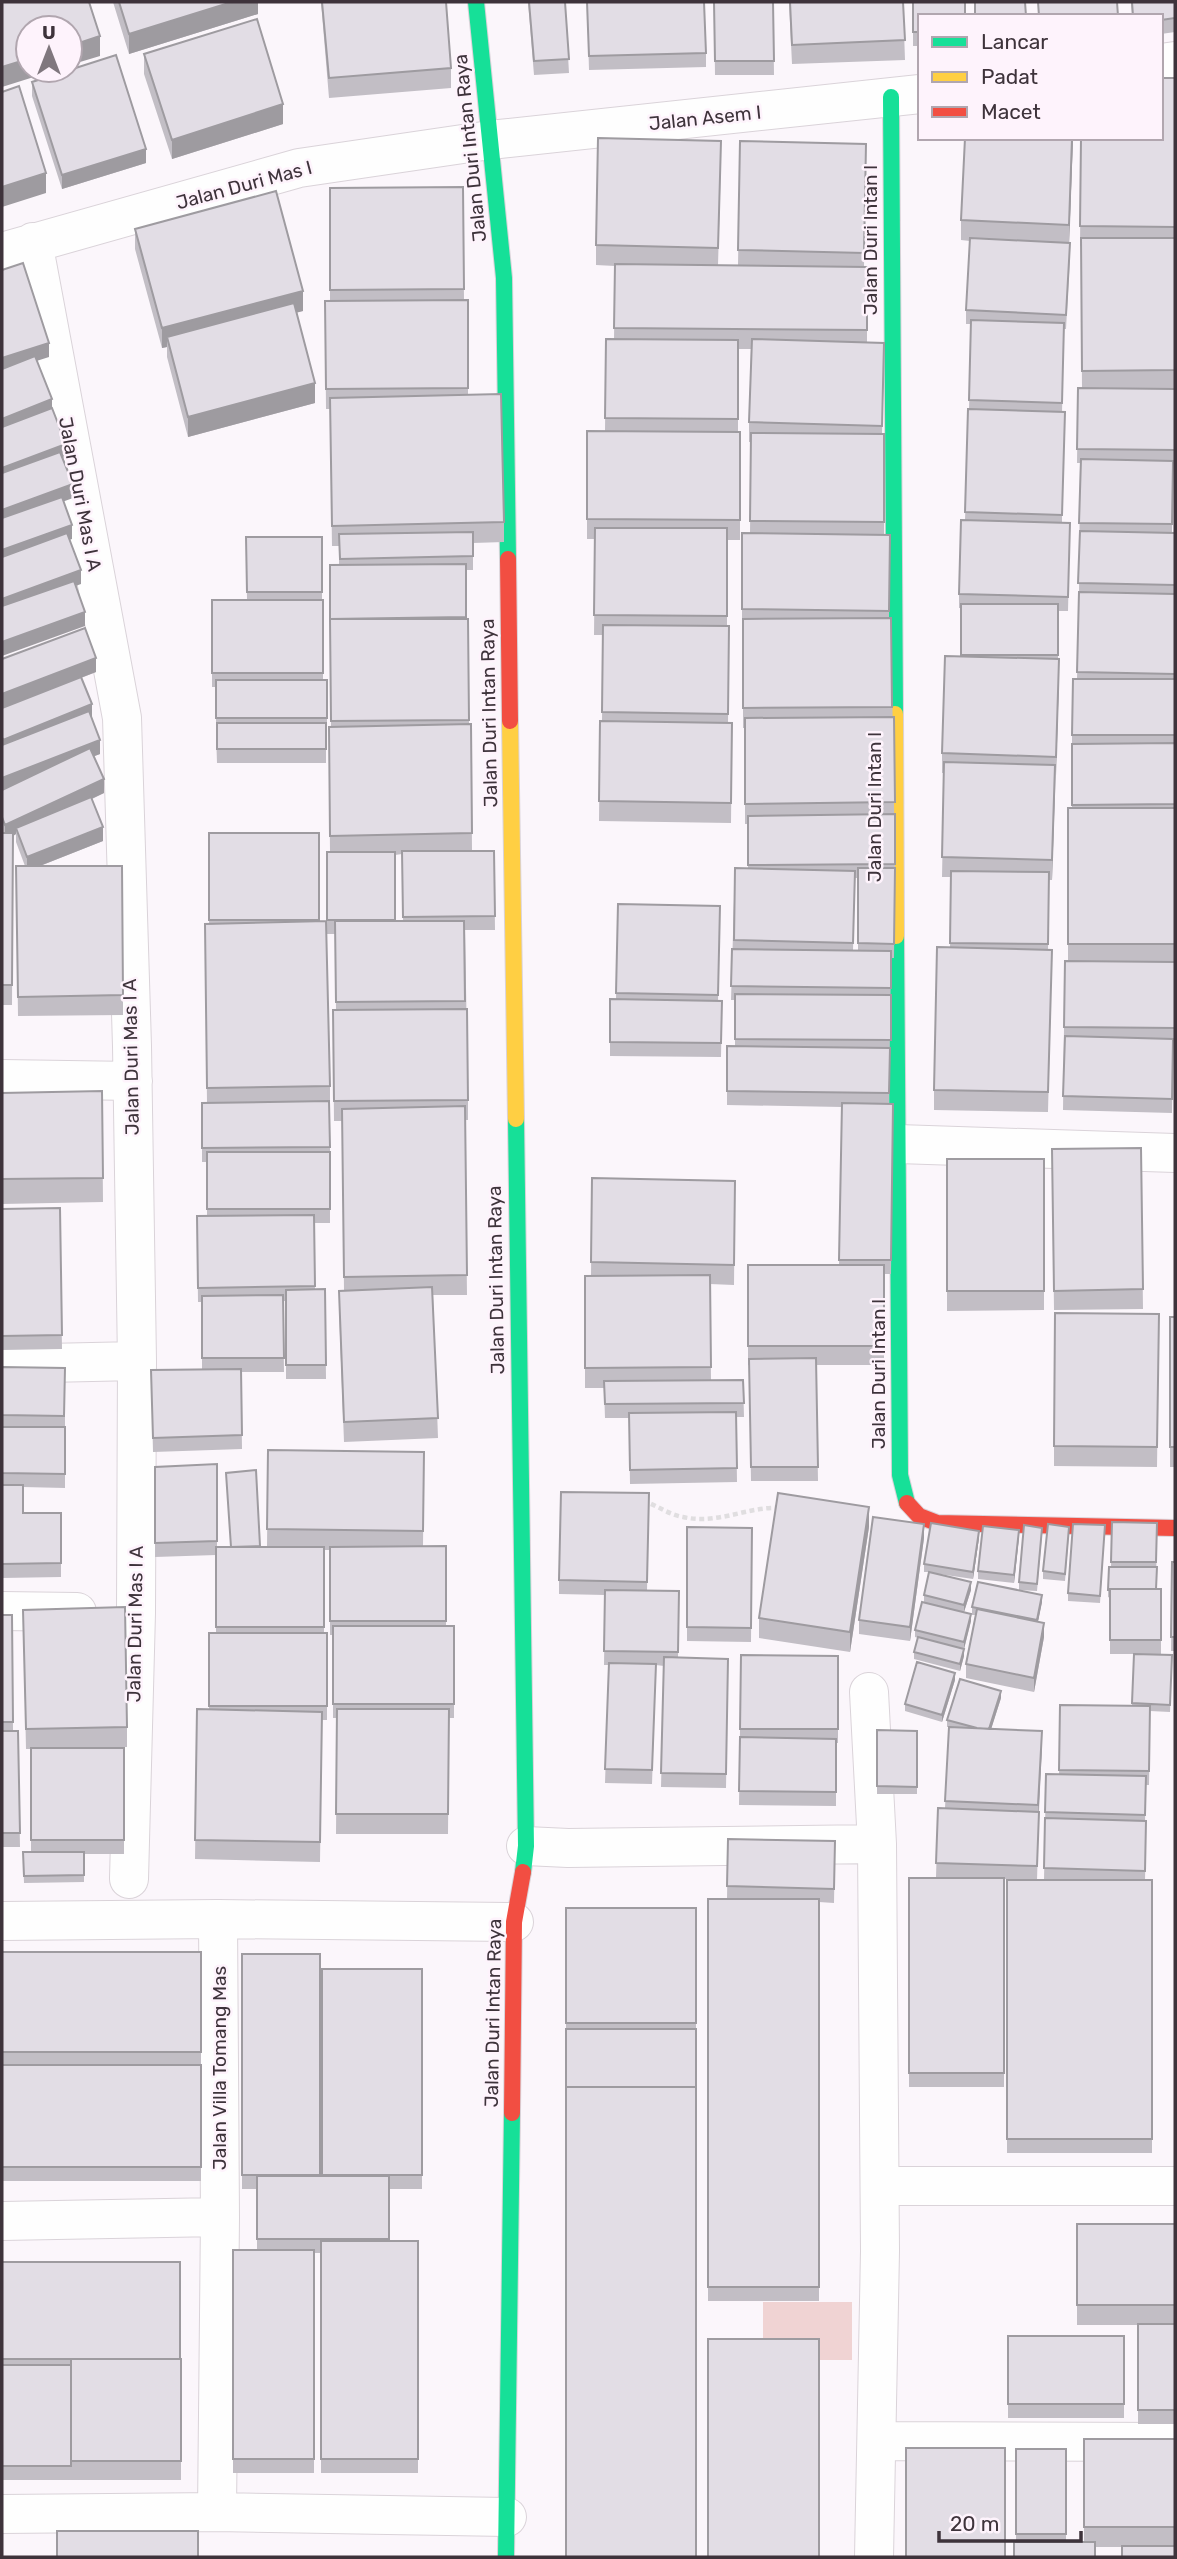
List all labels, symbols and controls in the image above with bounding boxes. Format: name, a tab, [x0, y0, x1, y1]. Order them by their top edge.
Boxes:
north arrow	[14, 14, 84, 84]
legend	[918, 14, 1163, 140]
text: U	[42, 21, 56, 44]
text: Lancar	[981, 29, 1048, 54]
street label: Jalan Duri Intan Raya	[449, 53, 491, 243]
text: Padat	[981, 64, 1038, 89]
text: Macet	[981, 99, 1041, 124]
street label: Jalan Asem I	[648, 101, 762, 135]
street label: Jalan Duri Mas I	[173, 156, 315, 214]
street label: Jalan Duri Intan I	[859, 165, 882, 315]
street label: Jalan Duri Mas I A	[54, 415, 106, 573]
street label: Jalan Duri Intan Raya	[476, 618, 502, 808]
street label: Jalan Duri Intan I	[863, 732, 886, 882]
street label: Jalan Duri Mas I A	[118, 978, 144, 1136]
street label: Jalan Duri Intan Raya	[483, 1185, 509, 1375]
street label: Jalan Duri Intan I	[867, 1299, 890, 1449]
street label: Jalan Duri Mas I A	[122, 1545, 148, 1703]
street label: Jalan Duri Intan Raya	[480, 1918, 506, 2108]
street label: Jalan Villa Tomang Mas	[208, 1966, 231, 2170]
scale bar	[939, 2500, 1081, 2544]
text: 20 m	[950, 2511, 999, 2536]

